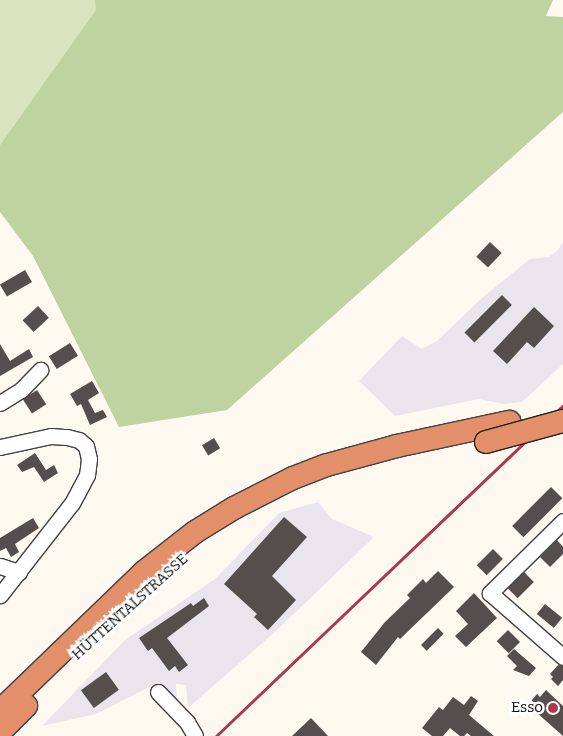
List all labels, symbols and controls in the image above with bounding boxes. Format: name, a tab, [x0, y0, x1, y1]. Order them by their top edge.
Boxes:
street label: HÜTTENTALSTRASSE	[68, 550, 192, 664]
place label: Esso	[511, 699, 543, 717]
marker: Esso	[547, 702, 559, 714]

